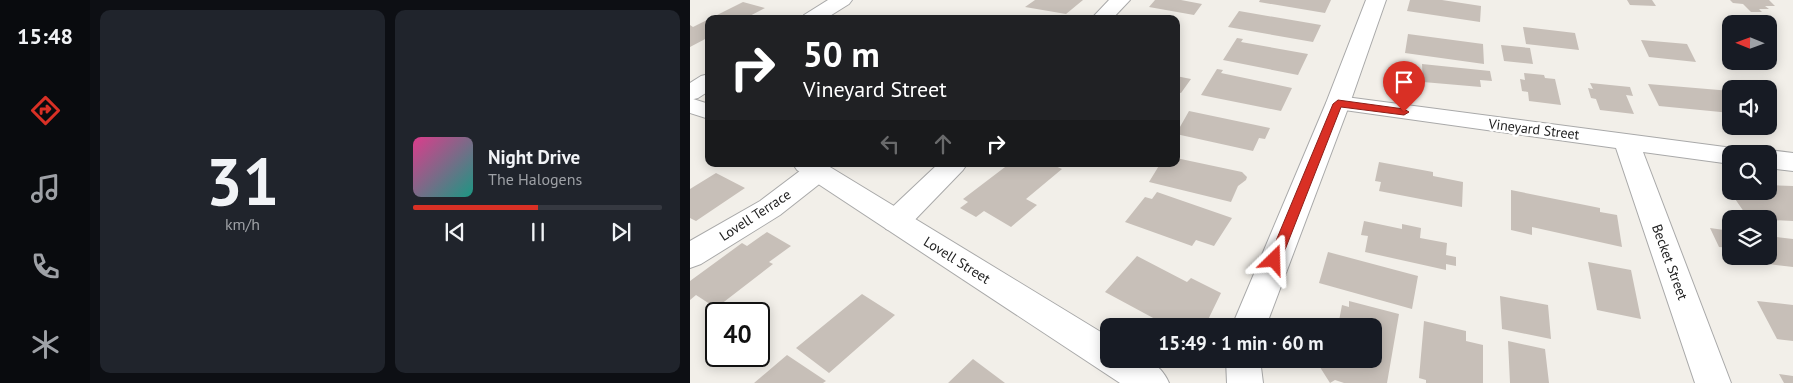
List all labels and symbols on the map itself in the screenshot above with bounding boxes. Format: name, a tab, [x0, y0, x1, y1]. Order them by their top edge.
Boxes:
north arrow	[1722, 15, 1778, 70]
pin	[1383, 61, 1425, 112]
street label: Vineyard Street	[1487, 114, 1581, 144]
street label: Lovell Terrace	[716, 185, 794, 245]
street label: Becket Street	[1648, 222, 1692, 303]
street label: Lovell Street	[920, 232, 994, 288]
position arrow	[1247, 233, 1299, 285]
speed limit sign: 40	[705, 302, 770, 367]

